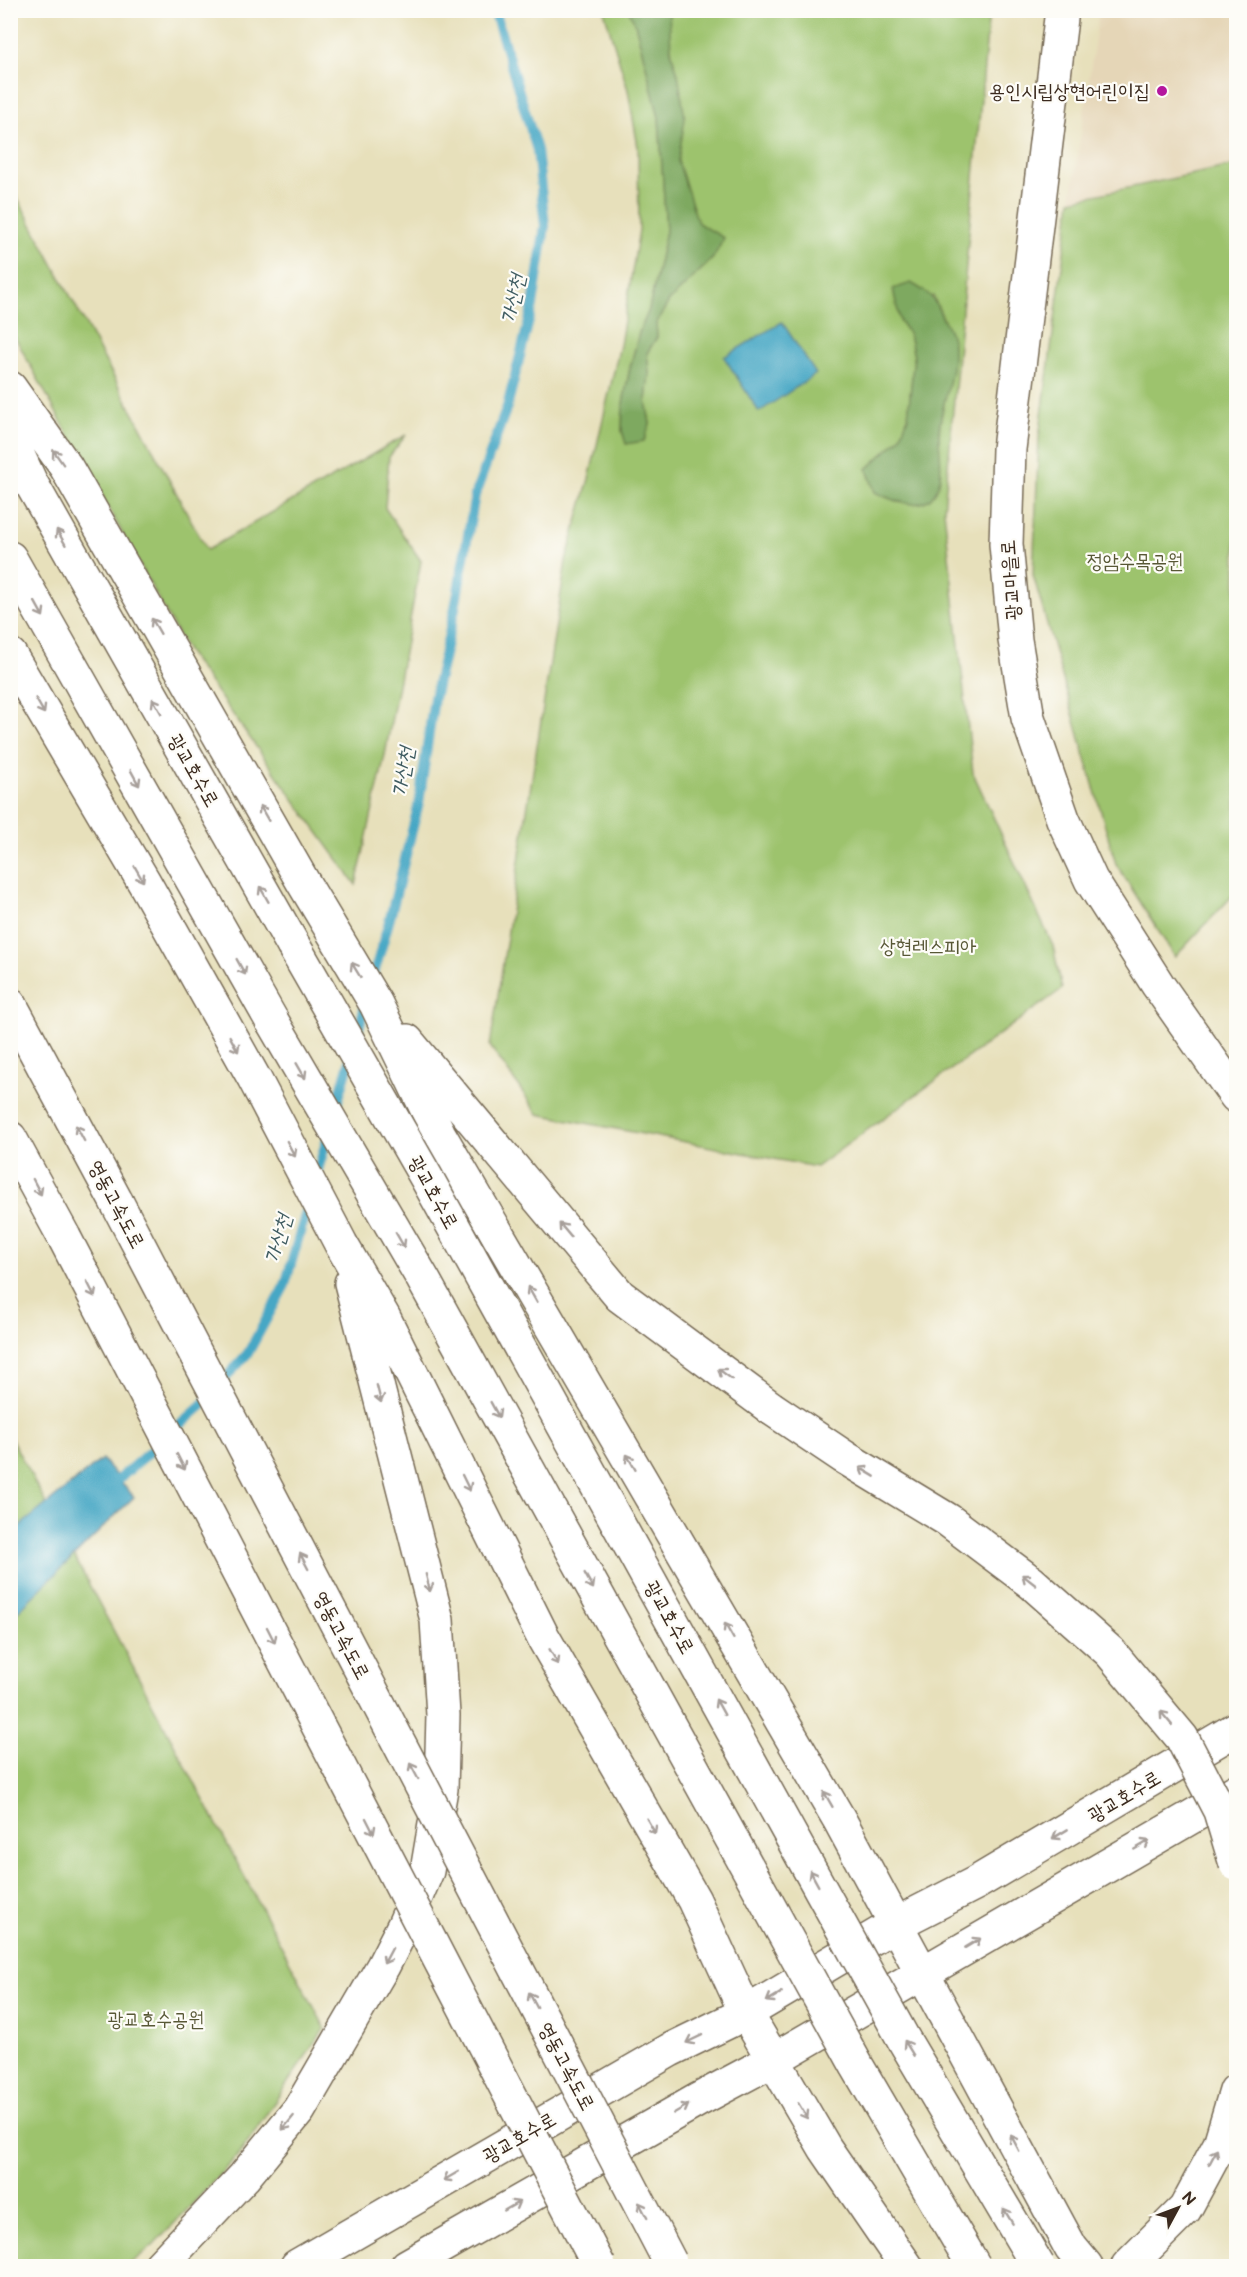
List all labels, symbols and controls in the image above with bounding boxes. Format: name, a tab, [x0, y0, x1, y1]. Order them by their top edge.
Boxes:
place label: 용인시립상현어린이집	[989, 80, 1150, 104]
marker: 용인시립상현어린이집	[1155, 84, 1169, 98]
water label: 가산천	[496, 270, 531, 327]
one-way arrow	[52, 449, 64, 465]
one-way arrow	[55, 528, 66, 546]
street label: 광교마을로	[996, 539, 1026, 621]
park label: 정암수목공원	[1087, 550, 1183, 574]
one-way arrow	[34, 599, 45, 617]
one-way arrow	[150, 617, 161, 635]
one-way arrow	[34, 697, 46, 714]
one-way arrow	[151, 698, 163, 715]
street label: 광교호수로	[163, 730, 224, 811]
water label: 가산천	[387, 743, 420, 799]
one-way arrow	[130, 769, 141, 787]
one-way arrow	[257, 805, 269, 822]
one-way arrow	[133, 865, 145, 882]
one-way arrow	[258, 886, 270, 903]
park label: 상현레스피아	[880, 935, 976, 959]
one-way arrow	[236, 957, 247, 975]
one-way arrow	[349, 962, 361, 979]
one-way arrow	[229, 1035, 241, 1052]
one-way arrow	[296, 1062, 308, 1079]
one-way arrow	[74, 1125, 86, 1142]
one-way arrow	[285, 1139, 297, 1157]
street label: 광교호수로	[403, 1151, 463, 1233]
street label: 영동고속도로	[83, 1156, 149, 1253]
one-way arrow	[32, 1178, 43, 1196]
water label: 가산천	[259, 1209, 298, 1267]
one-way arrow	[558, 1223, 572, 1238]
one-way arrow	[394, 1231, 406, 1248]
one-way arrow	[85, 1280, 97, 1297]
one-way arrow	[526, 1286, 538, 1303]
one-way arrow	[717, 1367, 733, 1380]
one-way arrow	[374, 1384, 386, 1403]
one-way arrow	[489, 1401, 501, 1418]
one-way arrow	[175, 1453, 187, 1470]
one-way arrow	[624, 1454, 636, 1471]
one-way arrow	[859, 1465, 876, 1477]
one-way arrow	[461, 1474, 473, 1492]
one-way arrow	[298, 1553, 310, 1570]
one-way arrow	[584, 1571, 595, 1589]
one-way arrow	[422, 1573, 434, 1592]
one-way arrow	[1021, 1574, 1037, 1587]
street label: 광교호수로	[639, 1576, 699, 1658]
street label: 영동고속도로	[308, 1587, 374, 1684]
one-way arrow	[723, 1623, 735, 1640]
one-way arrow	[266, 1625, 277, 1643]
one-way arrow	[548, 1648, 560, 1665]
one-way arrow	[714, 1699, 725, 1717]
one-way arrow	[1159, 1711, 1173, 1726]
one-way arrow	[407, 1762, 419, 1780]
street label: 광교호수로	[1084, 1766, 1165, 1828]
one-way arrow	[821, 1791, 833, 1808]
one-way arrow	[365, 1817, 377, 1835]
one-way arrow	[646, 1817, 658, 1834]
one-way arrow	[1052, 1828, 1069, 1840]
one-way arrow	[1133, 1839, 1150, 1851]
one-way arrow	[808, 1870, 820, 1887]
one-way arrow	[964, 1936, 981, 1948]
one-way arrow	[382, 1947, 394, 1964]
one-way arrow	[766, 1991, 783, 2003]
one-way arrow	[527, 1992, 539, 2009]
park label: 광교호수공원	[108, 2008, 204, 2032]
street label: 영동고속도로	[533, 2018, 599, 2115]
one-way arrow	[685, 2033, 703, 2045]
one-way arrow	[902, 2040, 914, 2057]
one-way arrow	[797, 2102, 809, 2119]
one-way arrow	[672, 2103, 689, 2115]
street label: 광교호수로	[479, 2107, 560, 2168]
one-way arrow	[282, 2115, 295, 2131]
one-way arrow	[1009, 2135, 1021, 2152]
one-way arrow	[1207, 2149, 1219, 2166]
one-way arrow	[443, 2170, 460, 2182]
north arrow	[1148, 2178, 1208, 2238]
text: N	[1177, 2188, 1199, 2210]
one-way arrow	[503, 2200, 520, 2212]
one-way arrow	[637, 2202, 649, 2219]
one-way arrow	[1002, 2208, 1014, 2225]

